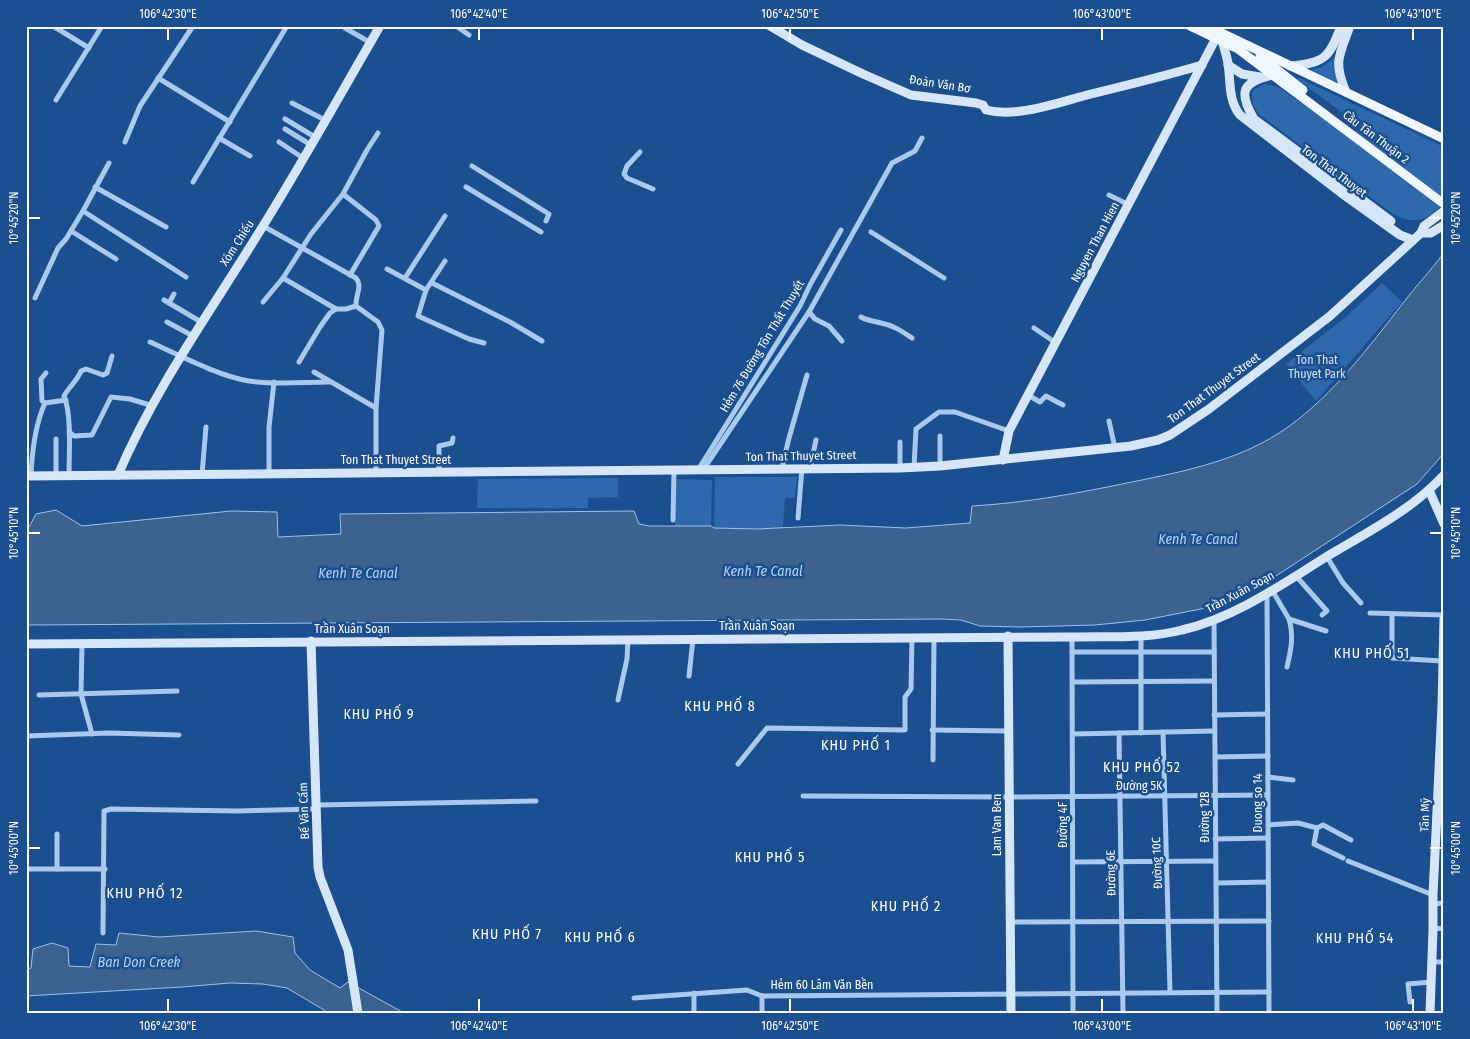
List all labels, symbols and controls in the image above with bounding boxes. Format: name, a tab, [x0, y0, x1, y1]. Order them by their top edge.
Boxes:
text: 106°42'30"E	[139, 7, 197, 21]
text: 106°42'40"E	[450, 7, 508, 21]
text: 106°42'50"E	[761, 7, 819, 21]
text: 106°43'00"E	[1073, 7, 1132, 21]
text: 106°43'10"E	[1385, 7, 1442, 21]
street label: Đoàn Văn Bơ	[908, 72, 972, 96]
street label: Cầu Tân Thuận 2	[1340, 107, 1413, 166]
street label: Ton That Thuyet	[1299, 142, 1369, 200]
text: 10°45'20"N	[7, 191, 21, 245]
text: 10°45'20"N	[1449, 191, 1463, 245]
street label: Nguyen Than Hien	[1068, 199, 1122, 285]
street label: Xóm Chiếu	[216, 217, 257, 268]
street label: Hẻm 76 Đường Tôn Thất Thuyết	[716, 277, 807, 415]
street label: Ton That Thuyet Street	[1165, 350, 1263, 426]
park label: Ton That Thuyet Park	[1288, 353, 1346, 381]
street label: Ton That Thuyet Street	[746, 448, 856, 464]
street label: Ton That Thuyet Street	[341, 453, 451, 467]
text: 10°45'10"N	[7, 507, 21, 559]
text: 10°45'10"N	[1449, 507, 1463, 559]
water label: Kenh Te Canal	[1158, 531, 1238, 548]
water label: Kenh Te Canal	[723, 563, 803, 580]
water label: Kenh Te Canal	[318, 565, 398, 582]
street label: Trần Xuân Soạn	[1203, 567, 1277, 616]
street label: Trần Xuân Soạn	[719, 618, 795, 633]
street label: Trần Xuân Soạn	[314, 621, 390, 636]
district label: KHU PHỐ 51	[1334, 642, 1410, 662]
district label: KHU PHỐ 8	[684, 695, 756, 715]
district label: KHU PHỐ 9	[343, 703, 415, 723]
district label: KHU PHỐ 1	[821, 734, 891, 754]
district label: KHU PHỐ 52	[1103, 756, 1181, 776]
street label: Duong so 14	[1251, 773, 1265, 833]
street label: Đường 5K	[1116, 779, 1163, 793]
street label: Bế Văn Cấm	[295, 782, 312, 840]
street label: Đường 12B	[1198, 791, 1212, 843]
street label: Lam Van Ben	[990, 794, 1004, 856]
street label: Tân Mỹ	[1417, 797, 1433, 832]
street label: Đường 4F	[1056, 801, 1070, 848]
text: 10°45'00"N	[7, 821, 21, 875]
text: 10°45'00"N	[1449, 821, 1463, 875]
street label: Đường 10C	[1149, 837, 1165, 889]
district label: KHU PHỐ 5	[735, 846, 805, 866]
street label: Đường 6E	[1104, 849, 1118, 896]
district label: KHU PHỐ 12	[107, 882, 183, 902]
district label: KHU PHỐ 2	[871, 895, 941, 915]
district label: KHU PHỐ 7	[472, 923, 542, 943]
district label: KHU PHỐ 6	[564, 926, 636, 946]
district label: KHU PHỐ 54	[1316, 927, 1394, 947]
water label: Ban Don Creek	[97, 954, 181, 971]
street label: Hẻm 60 Lâm Văn Bền	[771, 977, 873, 992]
text: 106°42'30"E	[139, 1019, 197, 1033]
text: 106°42'40"E	[450, 1019, 508, 1033]
text: 106°42'50"E	[761, 1019, 819, 1033]
text: 106°43'00"E	[1073, 1019, 1132, 1033]
text: 106°43'10"E	[1385, 1019, 1442, 1033]

